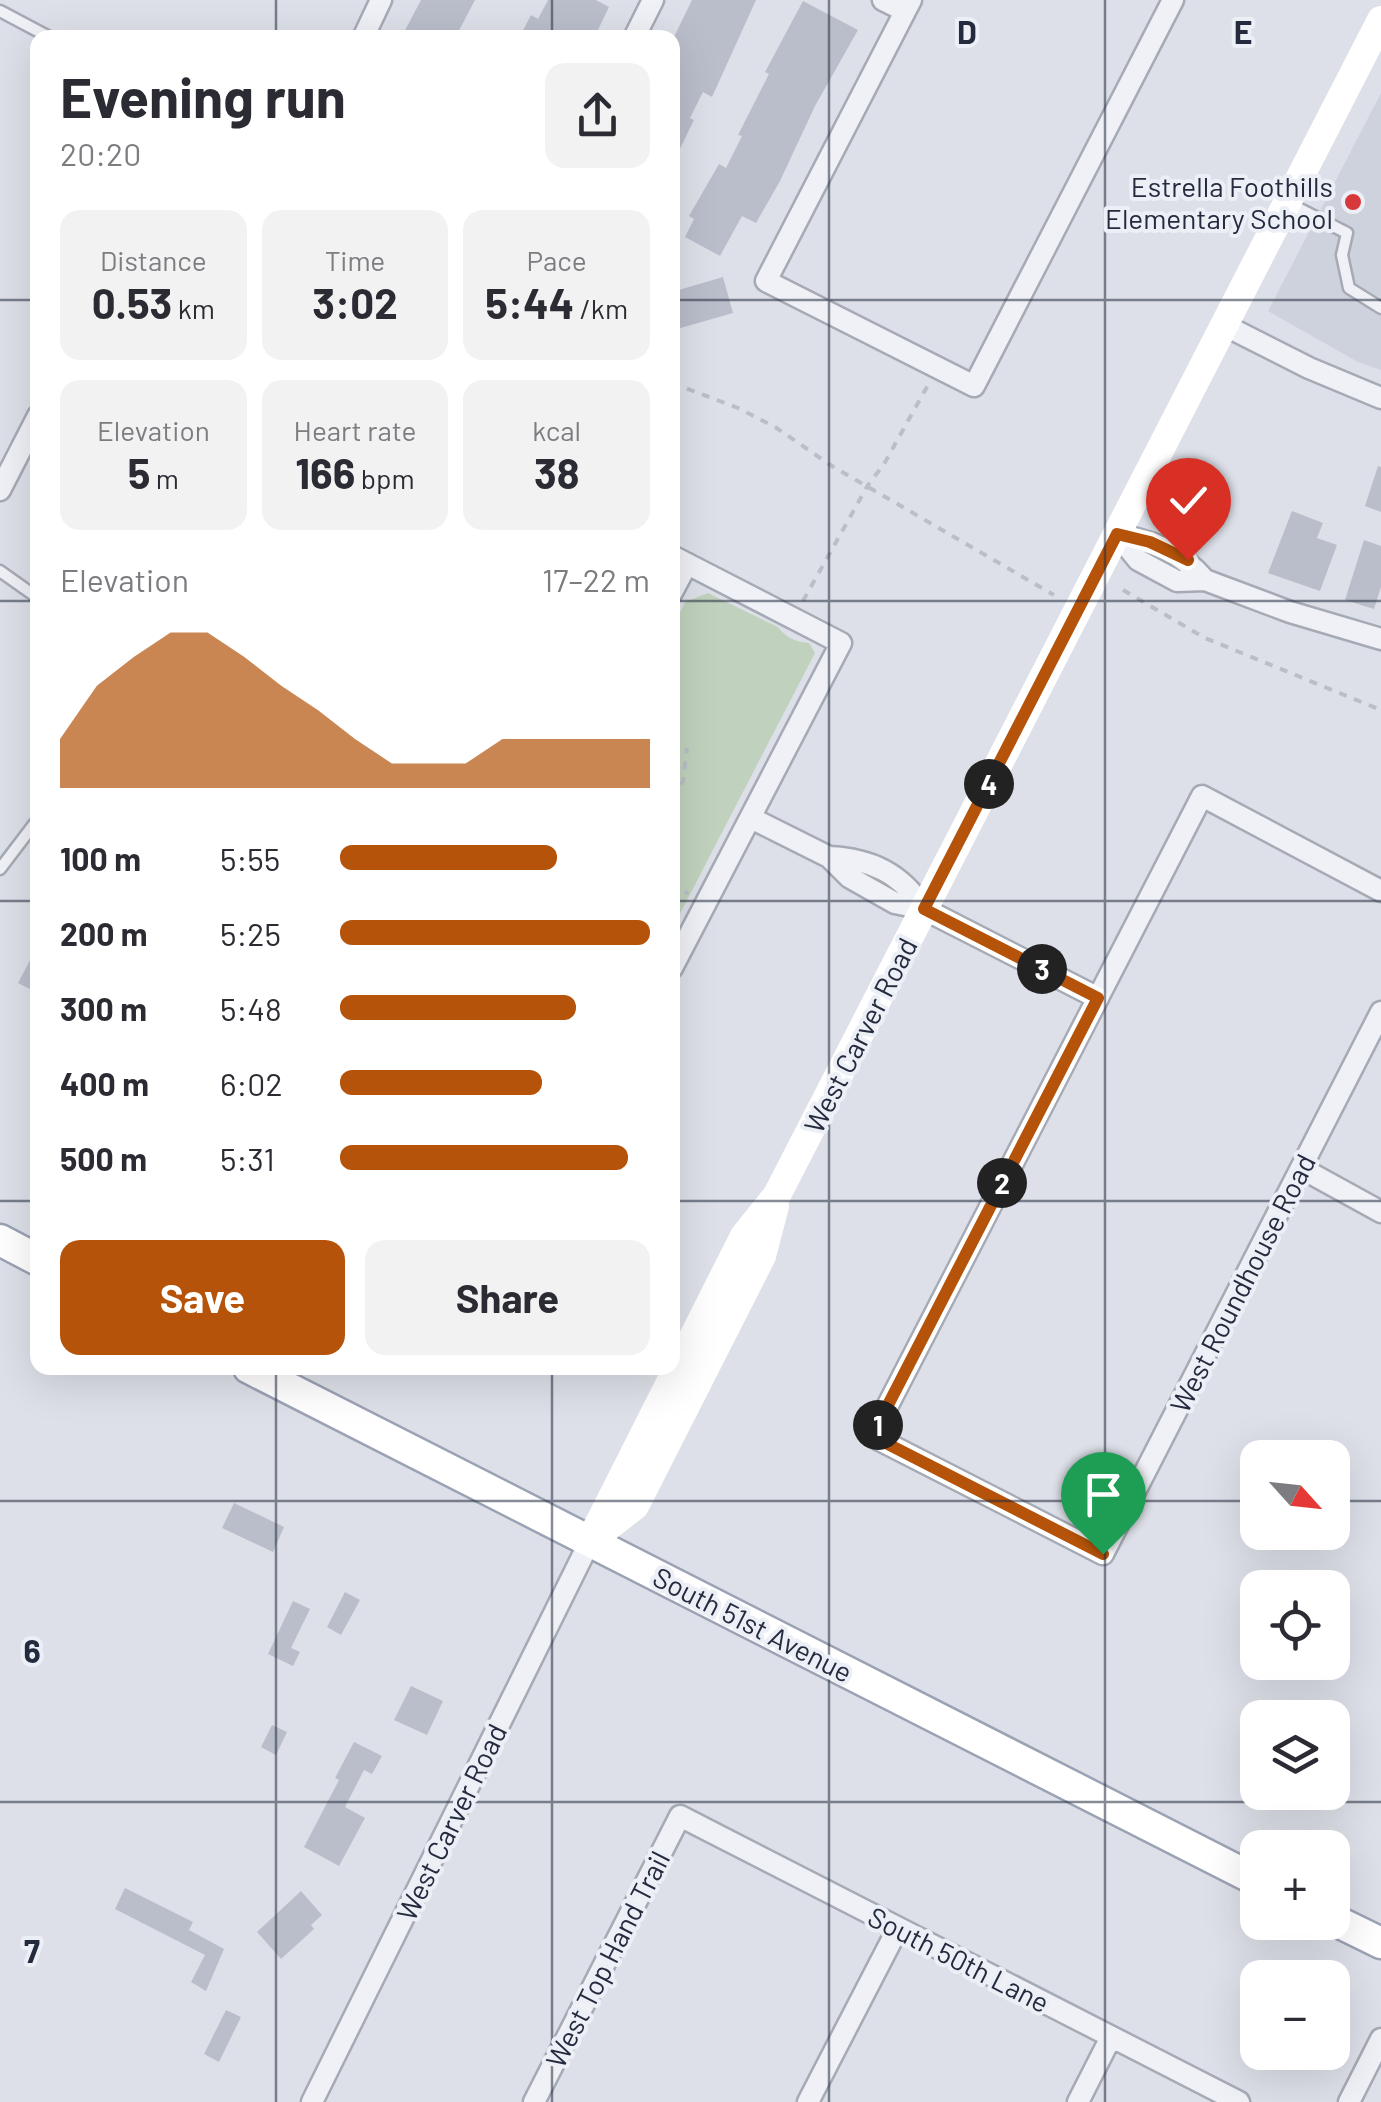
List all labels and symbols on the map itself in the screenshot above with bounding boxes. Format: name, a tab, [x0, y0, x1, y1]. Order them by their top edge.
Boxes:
text: D	[957, 12, 977, 50]
text: E	[1234, 12, 1252, 50]
place label: Estrella Foothills Elementary School	[1105, 169, 1333, 235]
marker: Estrella Foothills Elementary School	[1342, 191, 1364, 213]
pin	[1146, 458, 1231, 561]
pin: 4	[964, 759, 1014, 809]
street label: West Carver Road	[796, 932, 924, 1138]
pin: 3	[1017, 944, 1067, 994]
street label: West Roundhouse Road	[1162, 1148, 1322, 1418]
pin: 2	[977, 1158, 1027, 1208]
pin: 1	[853, 1400, 903, 1450]
north arrow	[1240, 1440, 1350, 1550]
pin	[1061, 1452, 1146, 1555]
street label: South 51st Avenue	[648, 1559, 858, 1689]
text: 6	[23, 1631, 41, 1669]
street label: West Carver Road	[389, 1718, 513, 1926]
street label: West Top Hand Trail	[538, 1845, 676, 2073]
street label: South 50th Lane	[863, 1899, 1055, 2019]
text: 7	[24, 1931, 40, 1969]

